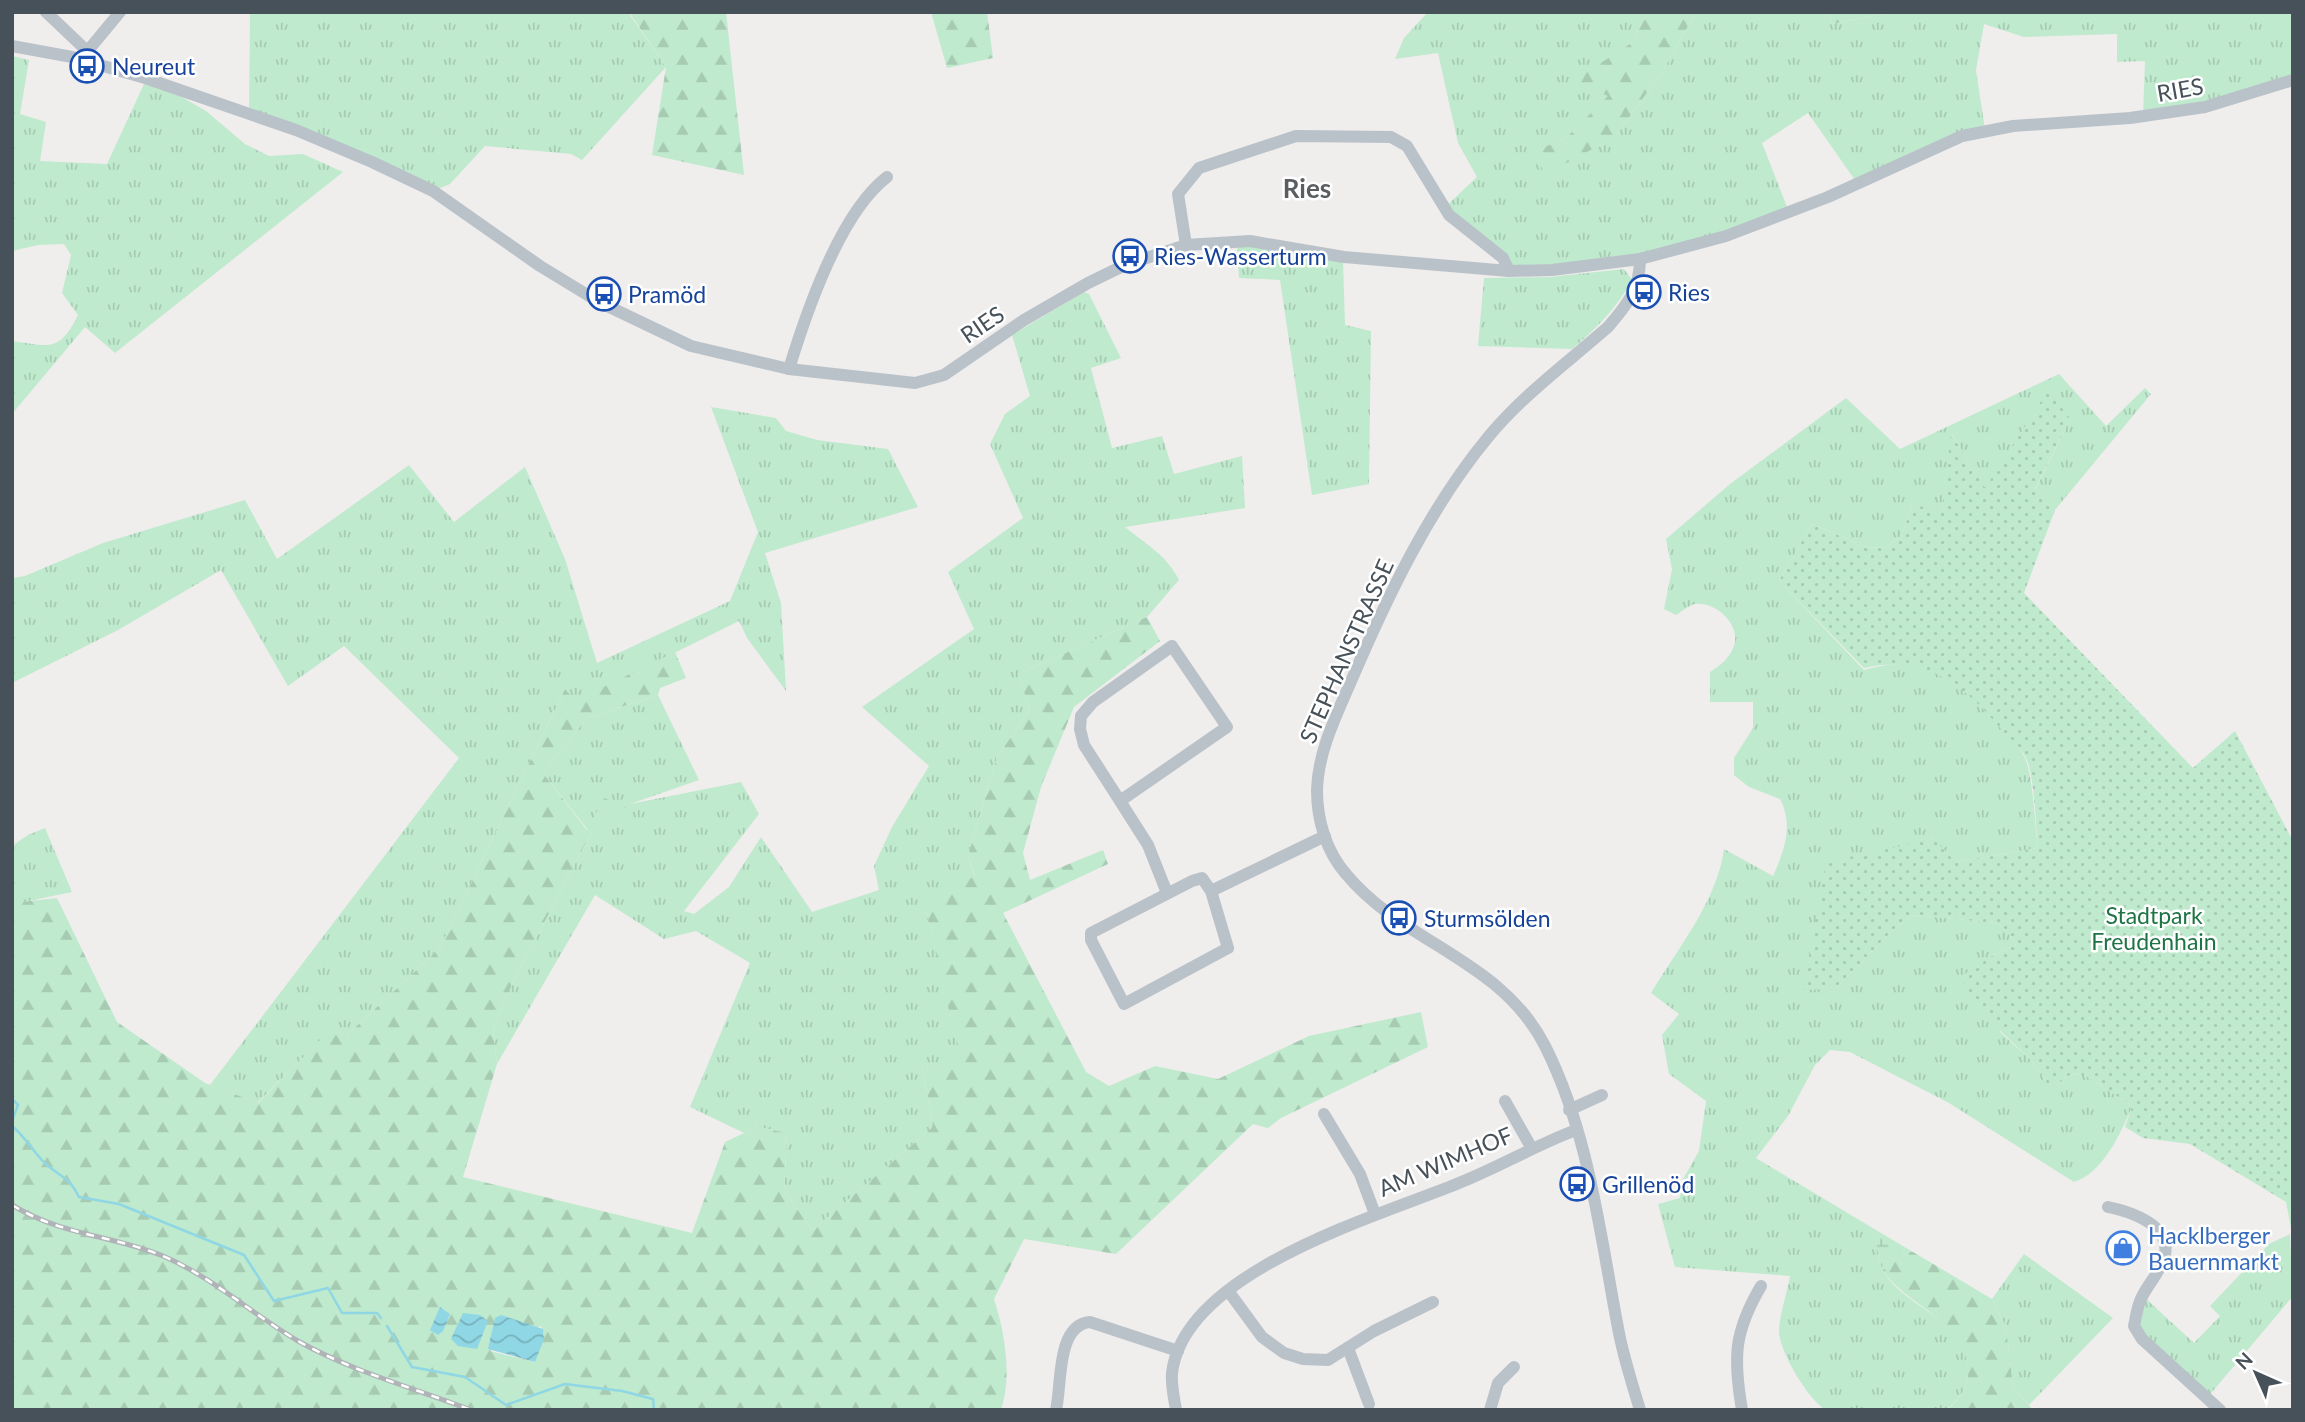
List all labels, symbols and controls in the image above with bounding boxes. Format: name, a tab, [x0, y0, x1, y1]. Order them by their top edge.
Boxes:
bus stop icon: Neureut	[68, 47, 106, 85]
place label: Neureut	[112, 52, 196, 80]
street label: RIES	[2155, 71, 2205, 107]
district label: Ries	[1283, 172, 1331, 204]
bus stop icon: Ries-Wasserturm	[1111, 237, 1149, 275]
place label: Ries-Wasserturm	[1154, 242, 1327, 270]
bus stop icon: Ries	[1625, 273, 1663, 311]
bus stop icon: Pramöd	[585, 275, 623, 313]
place label: Ries	[1668, 278, 1710, 306]
place label: Pramöd	[628, 280, 706, 308]
street label: RIES	[955, 299, 1009, 349]
street label: STEPHANSTRASSE	[1293, 555, 1399, 747]
bus stop icon: Sturmsölden	[1380, 899, 1418, 937]
park label: Stadtpark Freudenhain	[2091, 901, 2217, 955]
place label: Sturmsölden	[1424, 904, 1551, 932]
street label: AM WIMHOF	[1374, 1120, 1516, 1202]
bus stop icon: Grillenöd	[1558, 1165, 1596, 1203]
place label: Grillenöd	[1602, 1170, 1694, 1198]
place label: Hacklberger Bauernmarkt	[2148, 1221, 2280, 1275]
shop icon: Hacklberger Bauernmarkt	[2104, 1229, 2142, 1267]
north arrow	[2221, 1338, 2291, 1408]
text: N	[2230, 1347, 2257, 1374]

